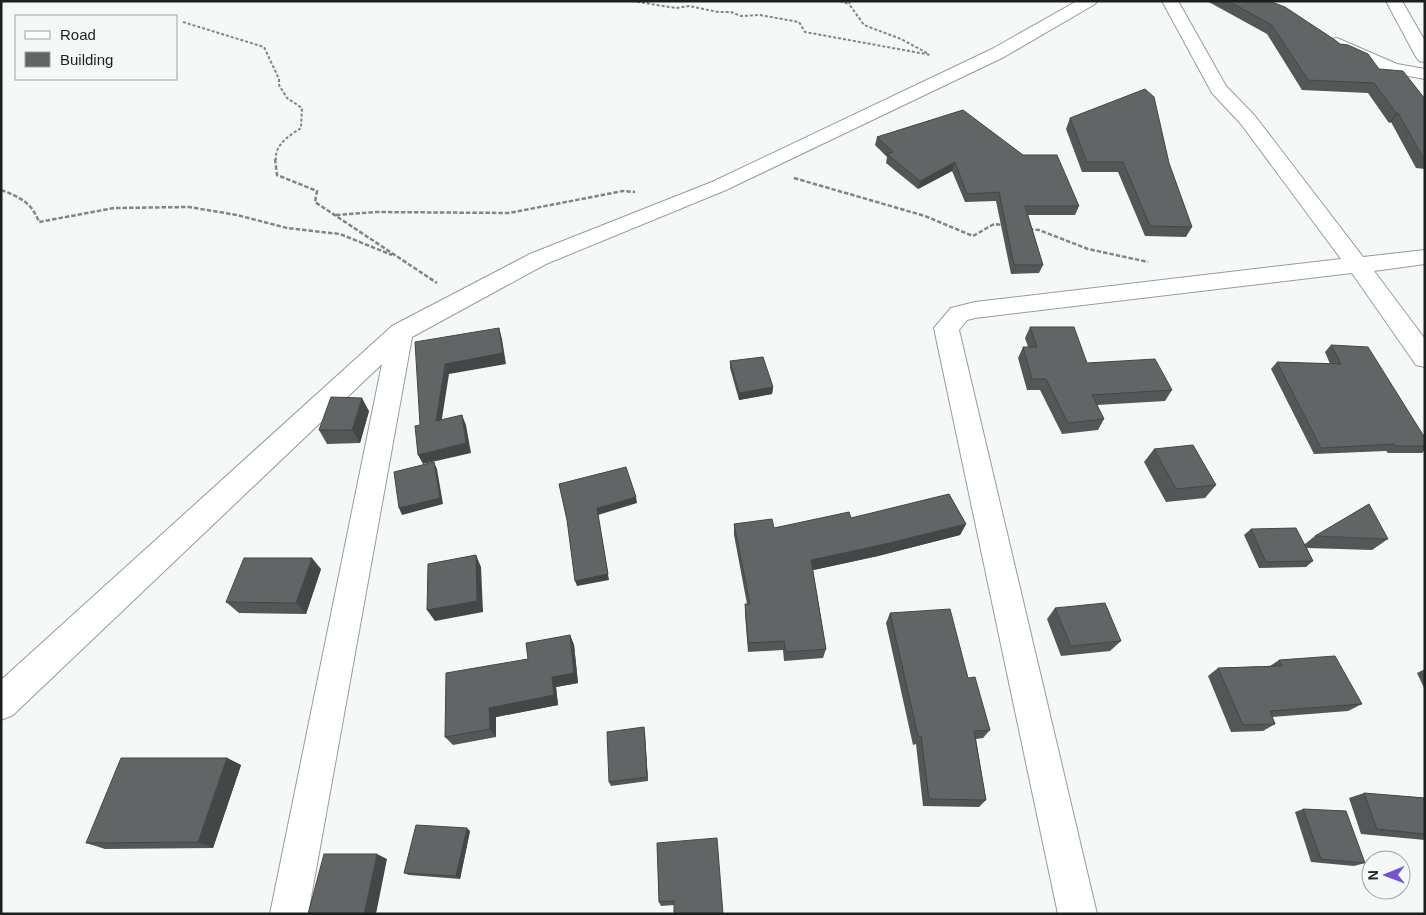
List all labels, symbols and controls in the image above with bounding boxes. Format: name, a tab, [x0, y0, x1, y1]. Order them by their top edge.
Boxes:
legend	[15, 15, 178, 80]
text: Road	[60, 26, 96, 43]
text: Building	[60, 51, 113, 68]
north arrow	[1361, 850, 1411, 900]
text: N	[1365, 870, 1381, 880]

